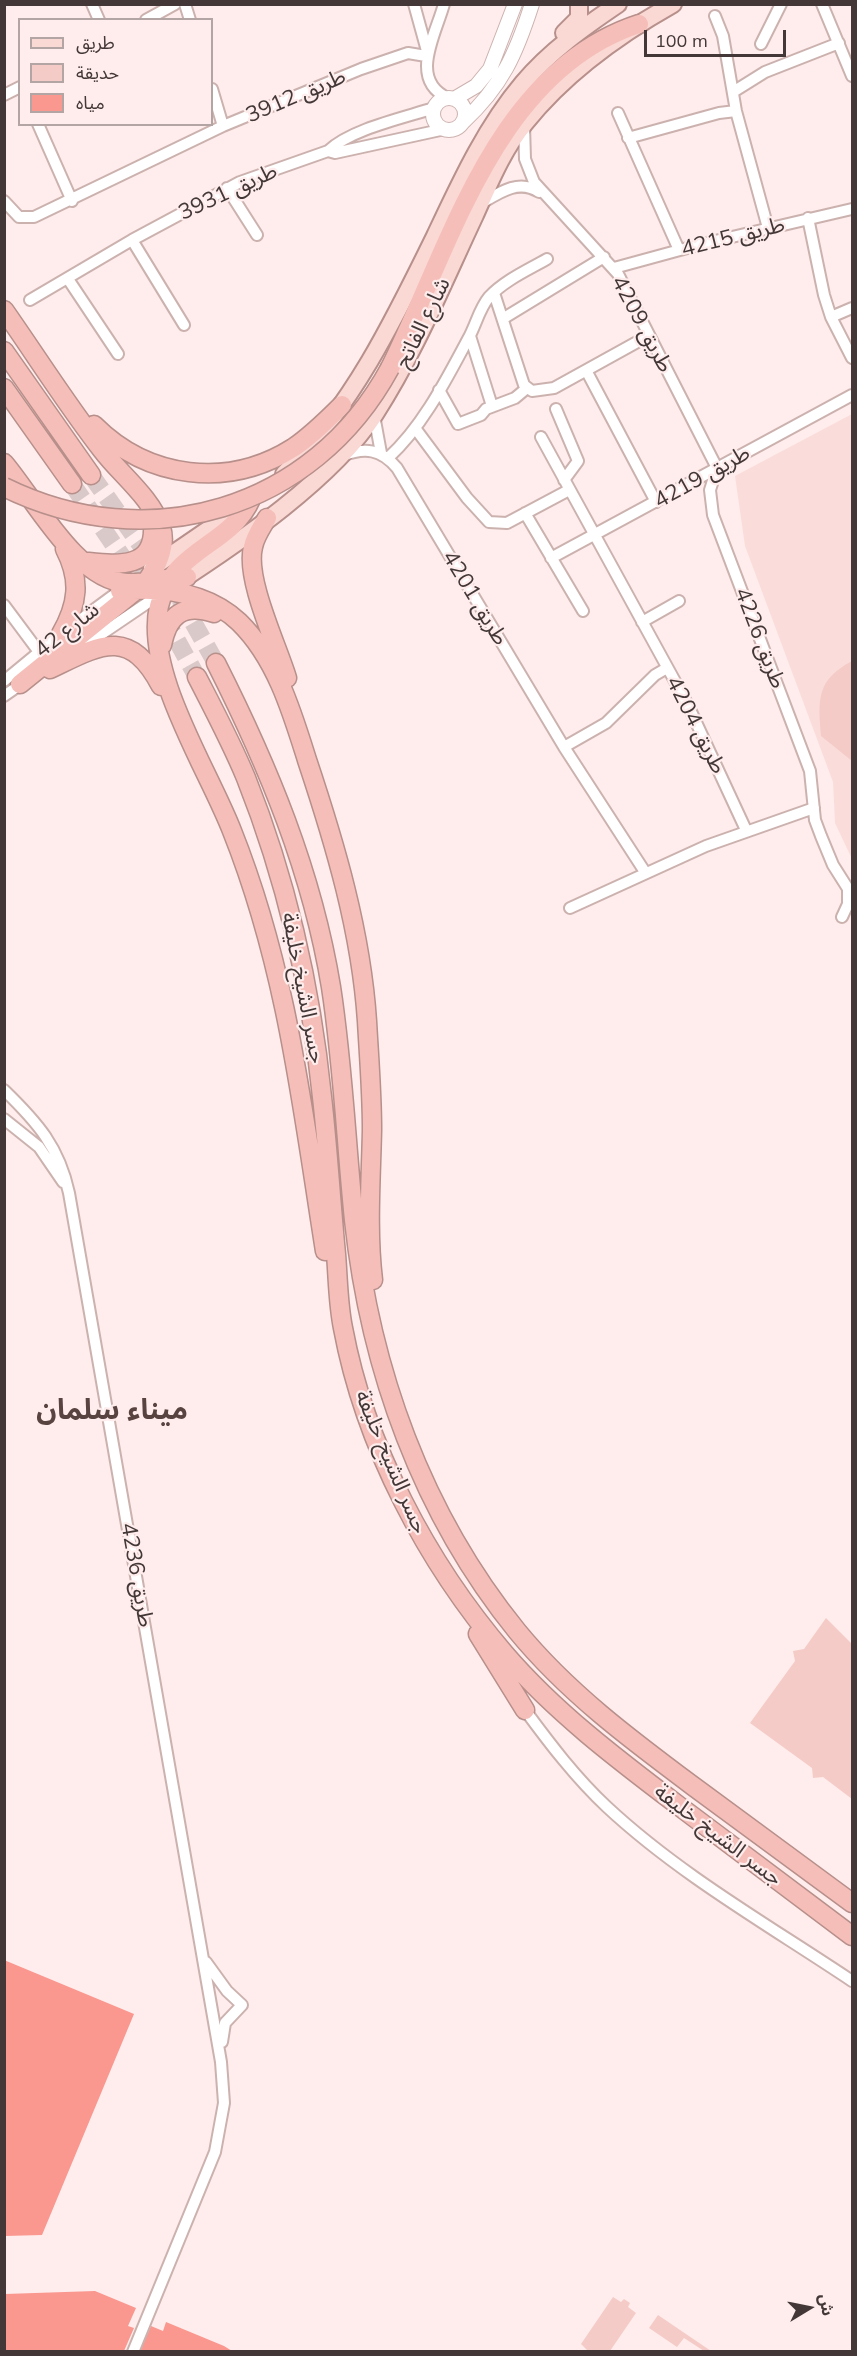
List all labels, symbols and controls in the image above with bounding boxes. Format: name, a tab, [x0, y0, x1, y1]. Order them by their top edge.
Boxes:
legend	[18, 18, 213, 126]
scale bar	[647, 18, 790, 56]
text: 100 m	[655, 29, 708, 52]
text: طريق	[76, 31, 115, 54]
text: حديقة	[76, 61, 119, 84]
street label: طريق 3912	[242, 63, 350, 129]
text: مياه	[76, 91, 105, 114]
street label: طريق 3931	[174, 158, 282, 226]
street label: طريق 4215	[678, 211, 788, 263]
street label: طريق 4209	[606, 271, 678, 377]
street label: شارع الفاتح	[390, 273, 456, 373]
street label: طريق 4219	[649, 440, 755, 514]
street label: طريق 4201	[436, 546, 514, 650]
street label: طريق 4226	[729, 584, 791, 692]
street label: شارع 42	[29, 597, 105, 663]
street label: طريق 4204	[660, 672, 732, 778]
street label: جسر الشيخ خليفة	[275, 910, 331, 1066]
street label: جسر الشيخ خليفة	[349, 1386, 433, 1538]
district label: ميناء سلمان	[36, 1394, 188, 1428]
street label: طريق 4236	[115, 1521, 159, 1629]
street label: جسر الشيخ خليفة	[649, 1778, 787, 1892]
north arrow	[779, 2278, 839, 2338]
text: ش	[815, 2292, 838, 2317]

